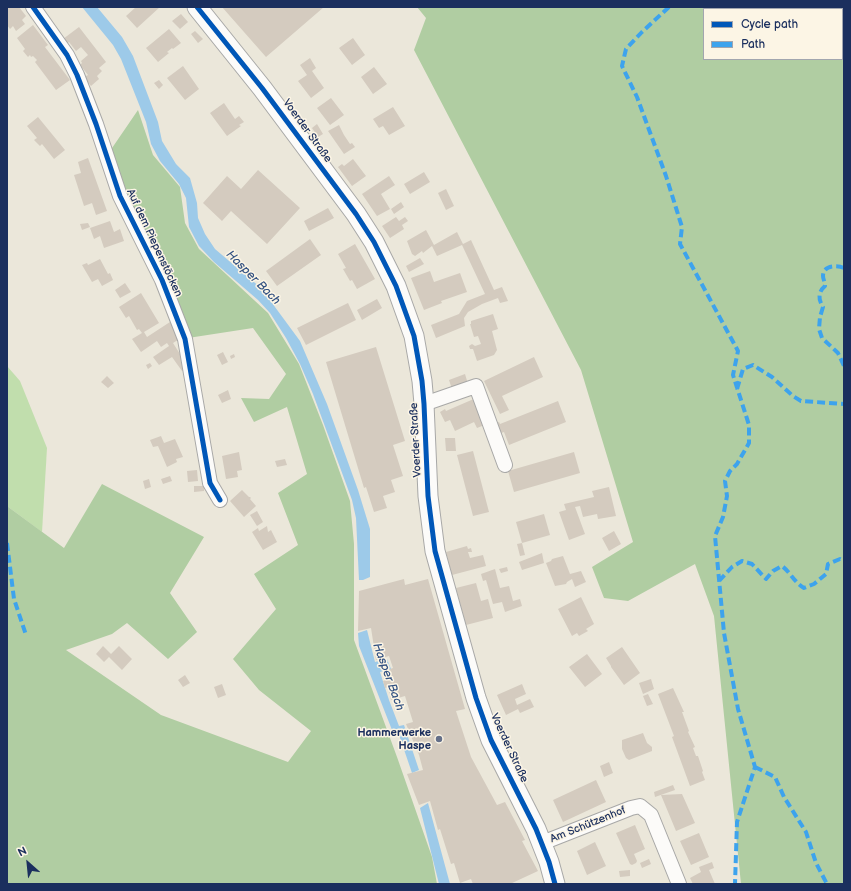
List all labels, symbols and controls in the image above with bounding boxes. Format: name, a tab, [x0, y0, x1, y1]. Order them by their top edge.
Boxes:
legend	[703, 8, 843, 60]
text: Cycle path	[741, 17, 798, 32]
text: Path	[741, 37, 765, 52]
street label: Voerder Straße	[280, 97, 334, 165]
street label: Auf dem Piepenstöcken	[123, 187, 185, 299]
water label: Hasper Bach	[223, 248, 283, 308]
street label: Voerder Straße	[407, 402, 425, 478]
water label: Hasper Bach	[369, 641, 407, 713]
street label: Voerder Straße	[487, 711, 531, 785]
place label: Hammerwerke Haspe	[357, 726, 431, 752]
marker: Hammerwerke Haspe	[434, 734, 444, 744]
street label: Am Schützenhof	[548, 804, 628, 846]
north arrow	[8, 843, 48, 883]
text: N	[16, 844, 29, 860]

